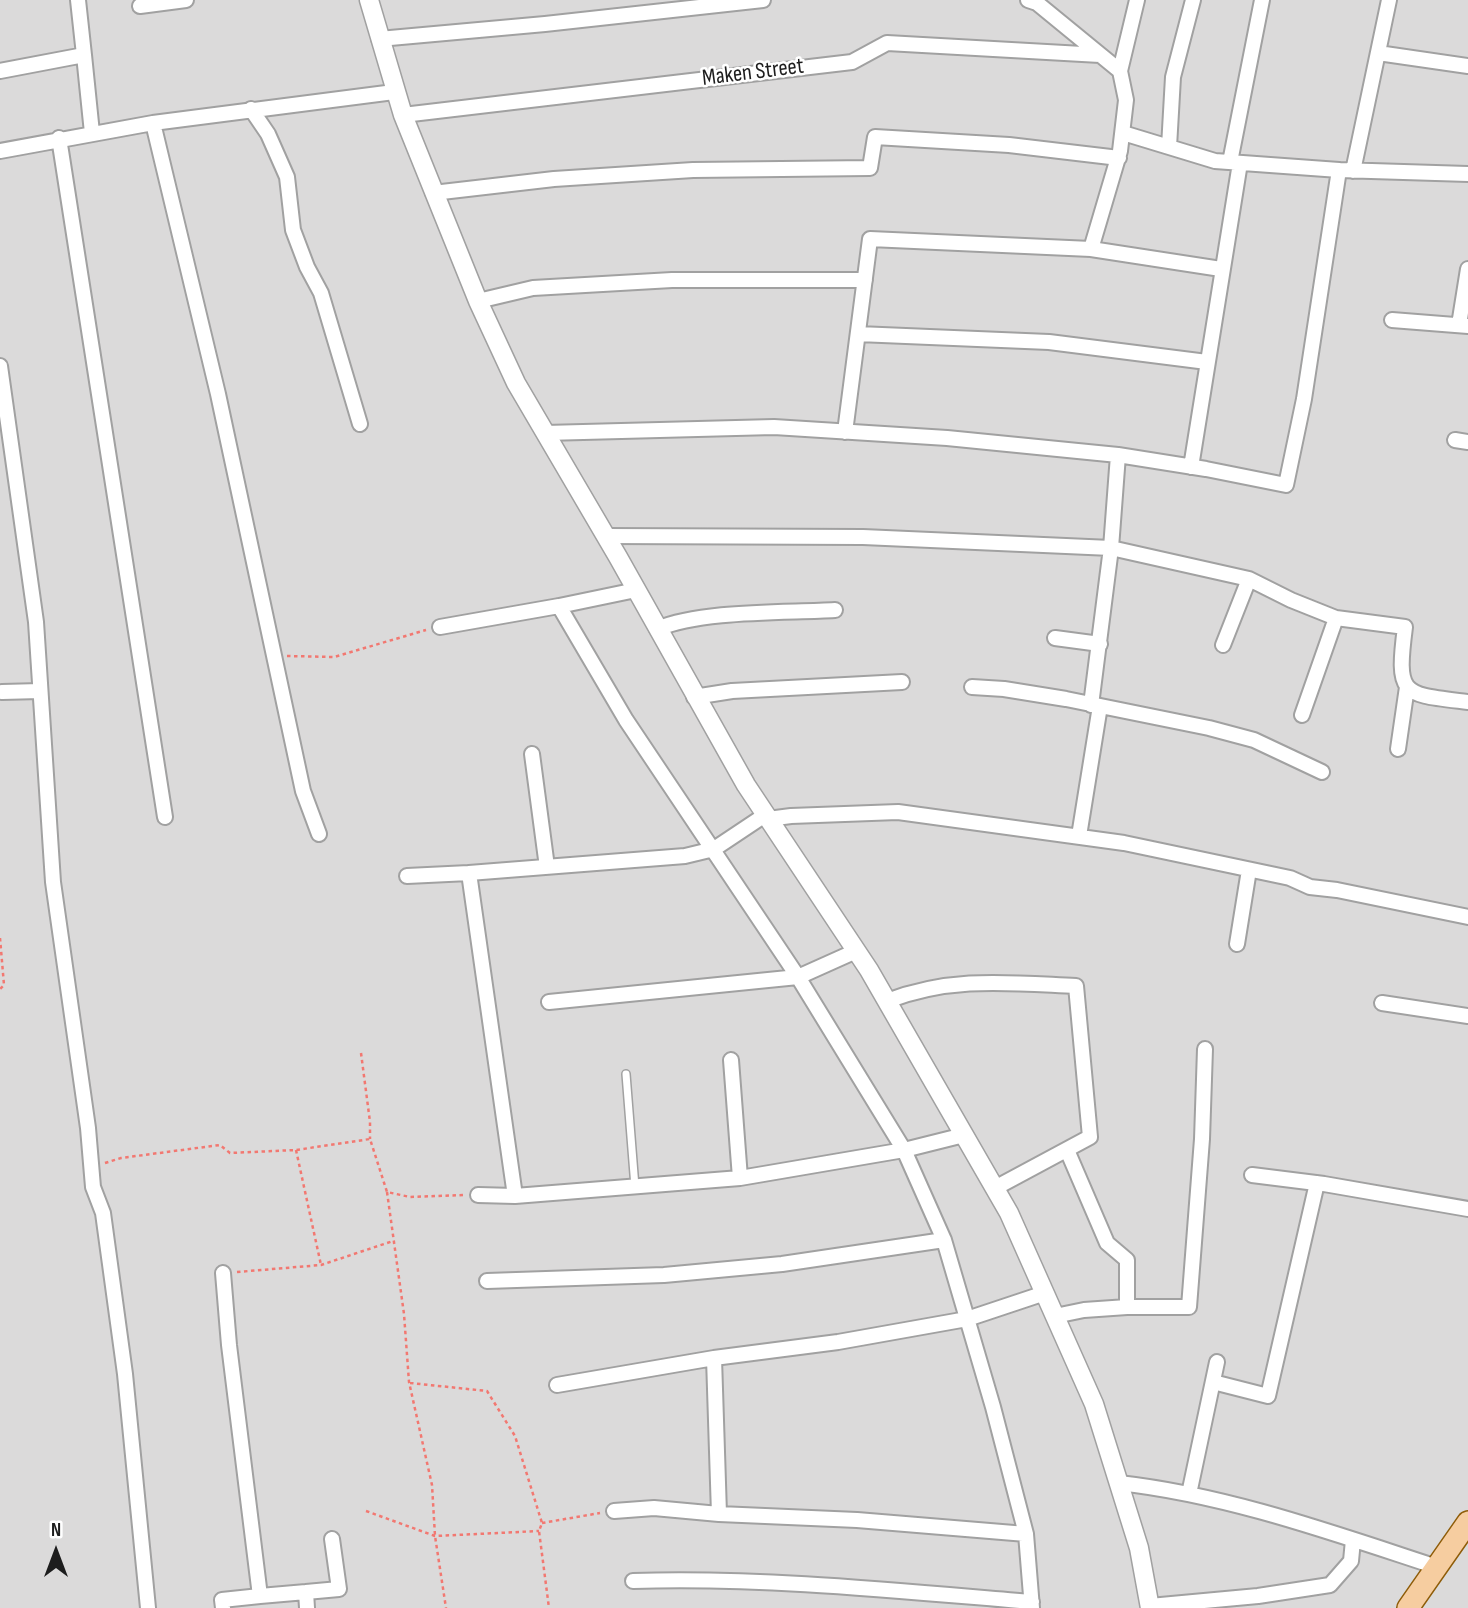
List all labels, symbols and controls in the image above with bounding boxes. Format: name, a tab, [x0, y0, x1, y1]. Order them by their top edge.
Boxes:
street label: Maken Street	[701, 53, 805, 93]
north arrow	[21, 1517, 91, 1587]
text: N	[51, 1519, 61, 1542]

